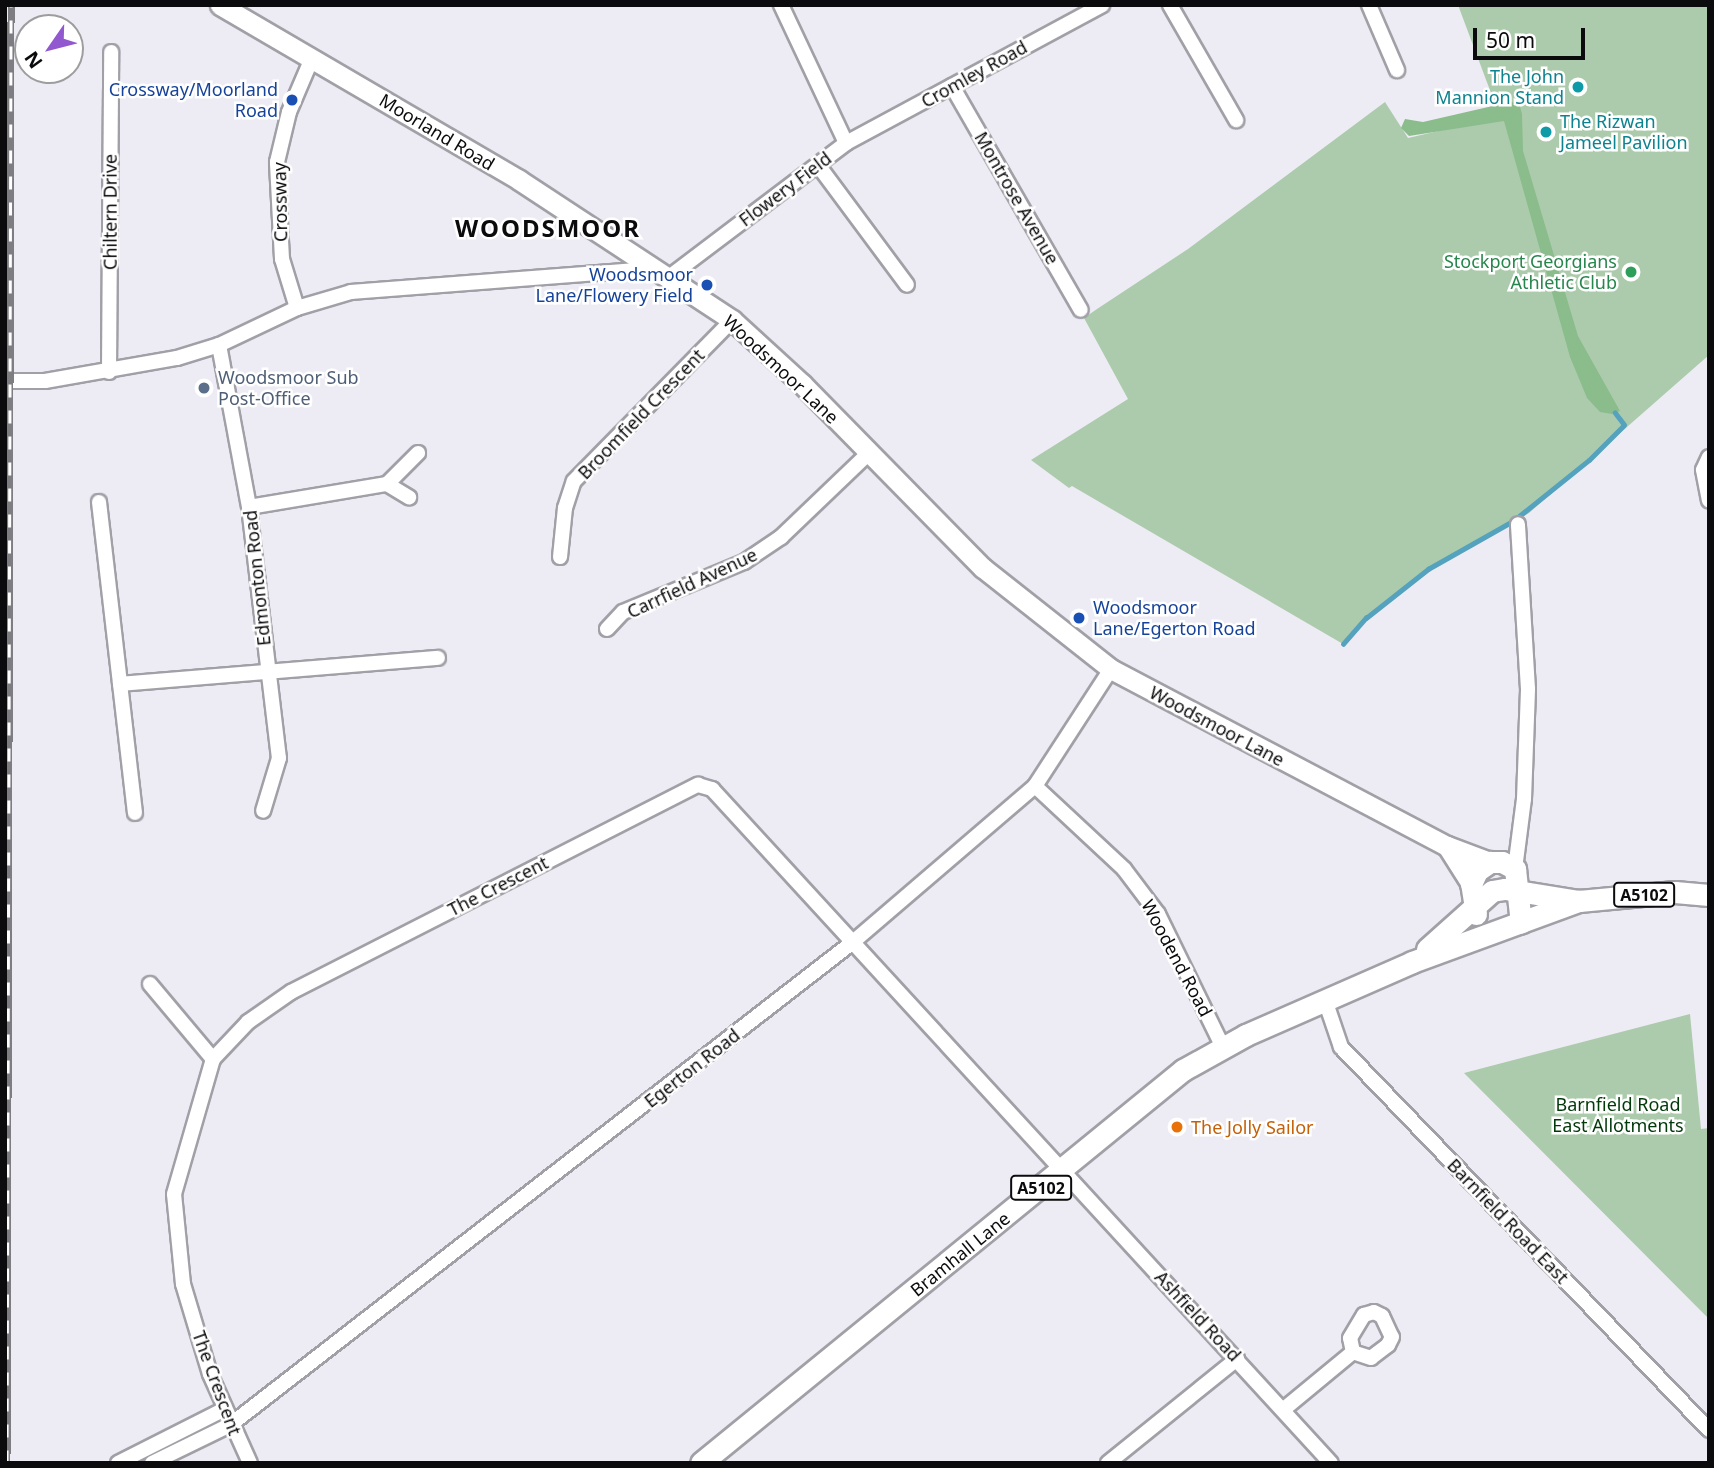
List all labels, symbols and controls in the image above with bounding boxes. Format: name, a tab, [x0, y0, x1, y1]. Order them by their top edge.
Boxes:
north arrow	[14, 14, 84, 84]
scale bar	[1476, 14, 1588, 58]
text: 50 m	[1486, 26, 1535, 54]
street label: Cromley Road	[917, 36, 1031, 112]
text: N	[18, 46, 49, 74]
place label: The John Mannion Stand	[1435, 66, 1564, 108]
place label: Crossway/Moorland Road	[109, 79, 278, 122]
marker: The John Mannion Stand	[1570, 79, 1586, 95]
street label: Moorland Road	[376, 89, 498, 175]
marker: Crossway/Moorland Road	[284, 92, 300, 108]
place label: The Rizwan Jameel Pavilion	[1560, 111, 1688, 154]
marker: The Rizwan Jameel Pavilion	[1538, 124, 1554, 140]
street label: Montrose Avenue	[970, 128, 1064, 268]
street label: Flowery Field	[735, 147, 835, 231]
street label: Chiltern Drive	[99, 154, 121, 270]
street label: Crossway	[269, 162, 291, 242]
district label: WOODSMOOR	[456, 214, 640, 242]
place label: Stockport Georgians Athletic Club	[1444, 251, 1617, 294]
place label: Woodsmoor Lane/Flowery Field	[536, 264, 693, 306]
marker: Stockport Georgians Athletic Club	[1623, 264, 1639, 280]
marker: Woodsmoor Lane/Flowery Field	[699, 277, 715, 293]
street label: Woodsmoor Lane	[719, 310, 843, 428]
street label: Broomfield Crescent	[573, 344, 709, 484]
place label: Woodsmoor Sub Post-Office	[218, 367, 359, 410]
marker: Woodsmoor Sub Post-Office	[196, 380, 212, 396]
street label: Edmonton Road	[239, 509, 275, 647]
street label: Carrfield Avenue	[624, 543, 760, 623]
place label: Woodsmoor Lane/Egerton Road	[1093, 597, 1256, 640]
marker: Woodsmoor Lane/Egerton Road	[1071, 610, 1087, 626]
street label: Woodsmoor Lane	[1146, 681, 1288, 771]
street label: The Crescent	[444, 851, 552, 921]
road number: A5102	[1612, 882, 1676, 908]
street label: Woodend Road	[1137, 896, 1217, 1020]
street label: Egerton Road	[640, 1024, 744, 1112]
park label: Barnfield Road East Allotments	[1552, 1094, 1684, 1136]
place label: The Jolly Sailor	[1191, 1116, 1314, 1138]
marker: The Jolly Sailor	[1169, 1119, 1185, 1135]
street label: Barnfield Road East	[1443, 1154, 1573, 1288]
road number: A5102	[1010, 1176, 1072, 1200]
street label: Bramhall Lane	[906, 1207, 1014, 1301]
street label: Ashfield Road	[1151, 1266, 1245, 1366]
street label: The Crescent	[188, 1328, 246, 1438]

